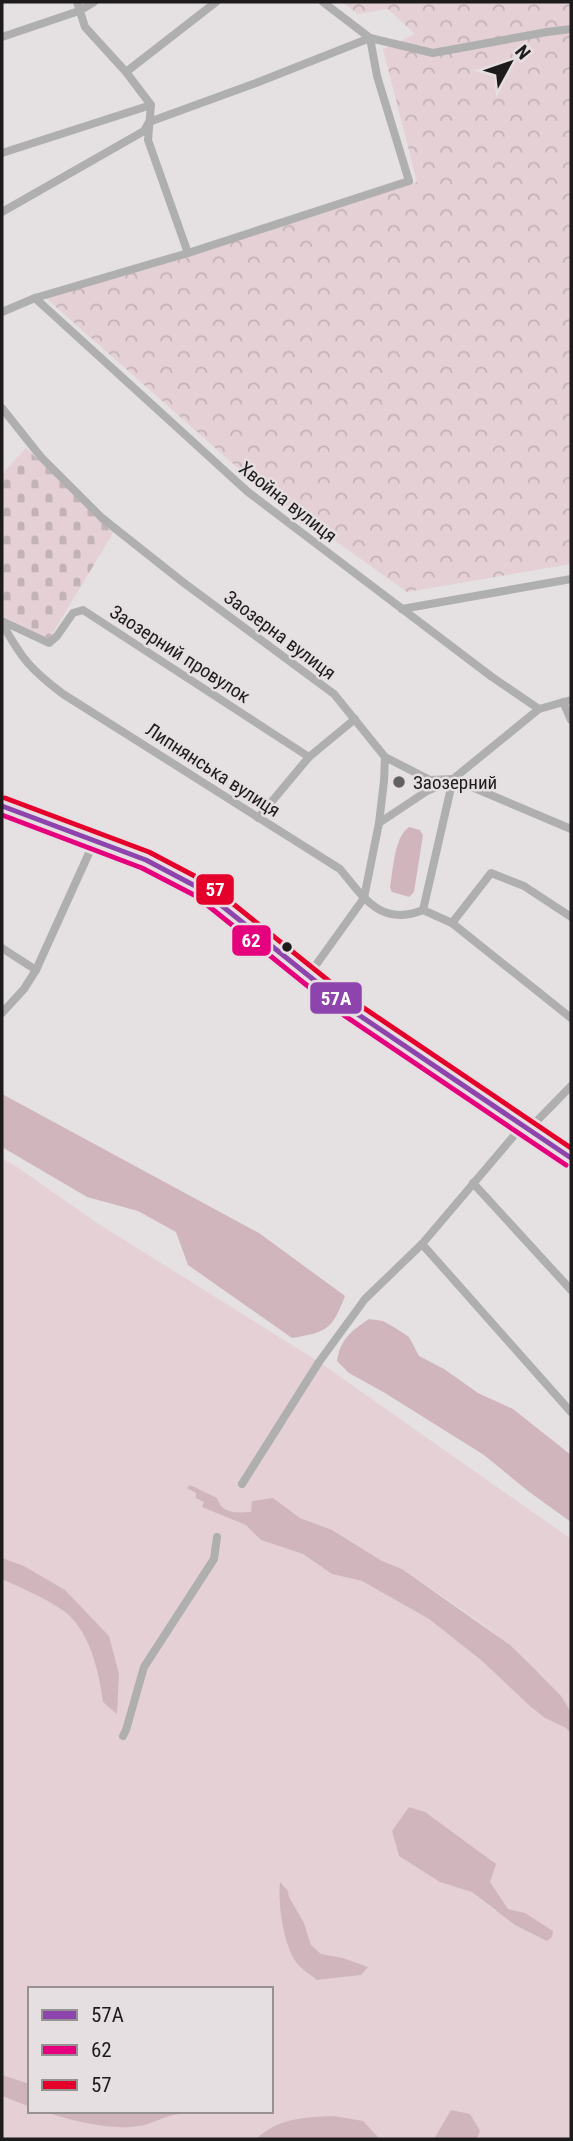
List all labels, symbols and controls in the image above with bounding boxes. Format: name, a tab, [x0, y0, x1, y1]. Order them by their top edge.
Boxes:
north arrow	[475, 28, 545, 98]
text: N	[510, 41, 535, 64]
street label: Хвойна вулиця	[234, 457, 342, 547]
street label: Заозерна вулиця	[220, 585, 340, 685]
street label: Заозерний провулок	[106, 600, 254, 708]
street label: Липнянська вулиця	[141, 718, 285, 822]
place label: Заозерний	[413, 771, 497, 794]
marker: Заозерний	[391, 774, 407, 790]
line badge: 57	[195, 873, 235, 906]
text: 57	[205, 878, 225, 901]
line badge: 62	[231, 924, 272, 957]
text: 62	[241, 929, 261, 952]
unlabelled marker	[280, 940, 294, 954]
line badge: 57А	[309, 981, 363, 1015]
text: 57А	[321, 987, 352, 1010]
legend	[28, 1987, 273, 2113]
text: 57А	[91, 2003, 124, 2027]
text: 62	[91, 2038, 112, 2062]
text: 57	[91, 2073, 112, 2097]

